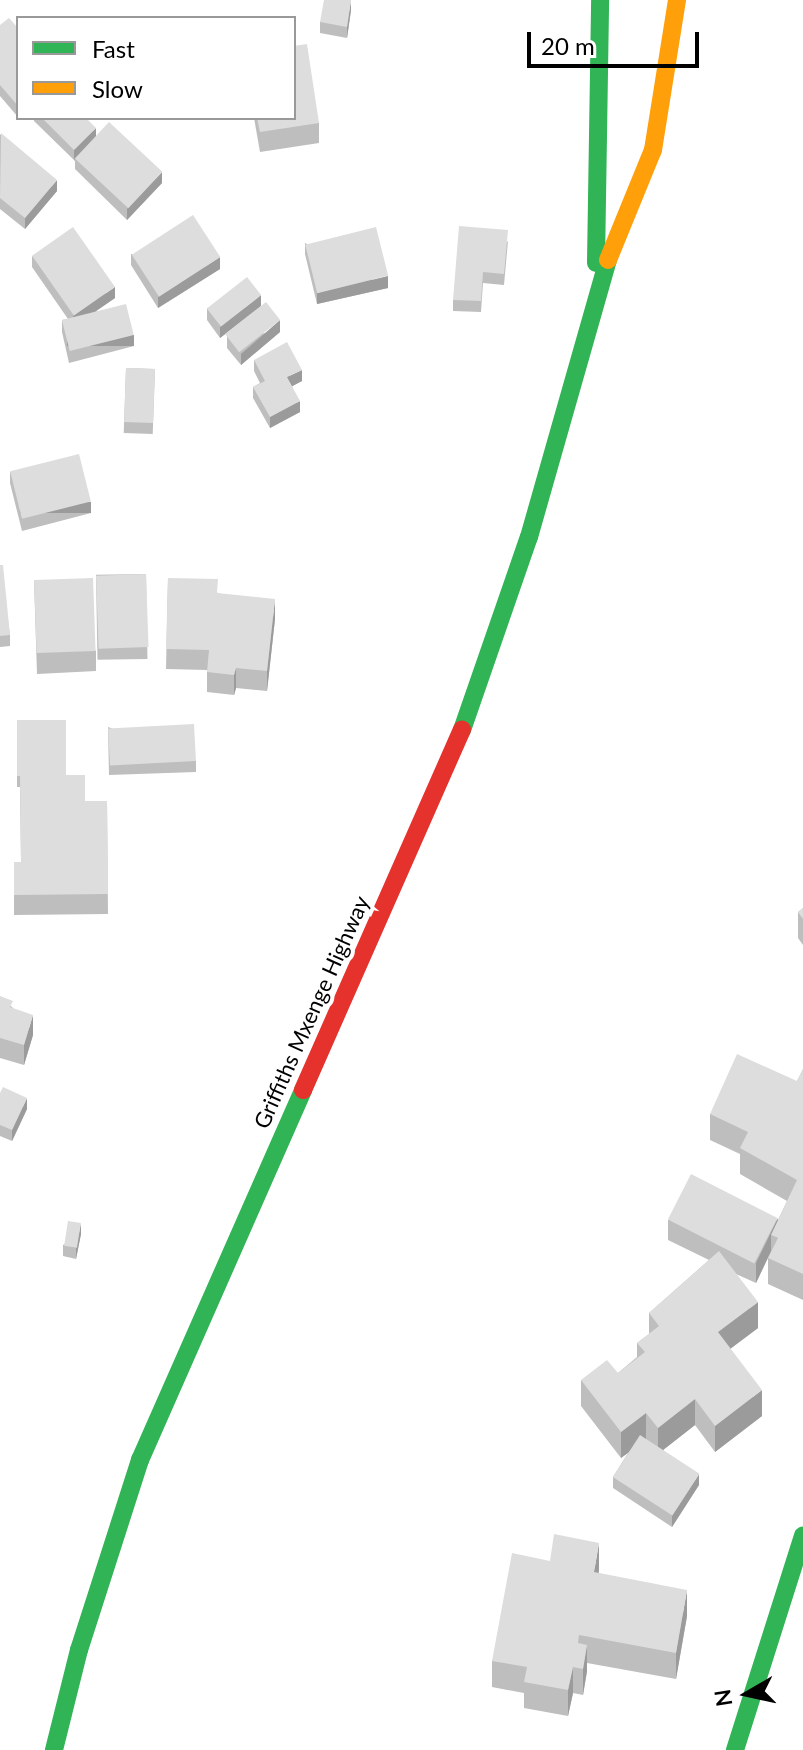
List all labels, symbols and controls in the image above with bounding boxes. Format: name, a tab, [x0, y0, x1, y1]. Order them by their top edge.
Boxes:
legend	[16, 16, 296, 120]
scale bar	[531, 16, 703, 66]
text: 20 m	[541, 31, 595, 60]
text: Fast	[92, 34, 135, 63]
text: Slow	[92, 74, 143, 103]
street label: Griffiths Mxenge Highway	[248, 892, 374, 1132]
north arrow	[707, 1654, 787, 1734]
text: N	[708, 1687, 737, 1708]

